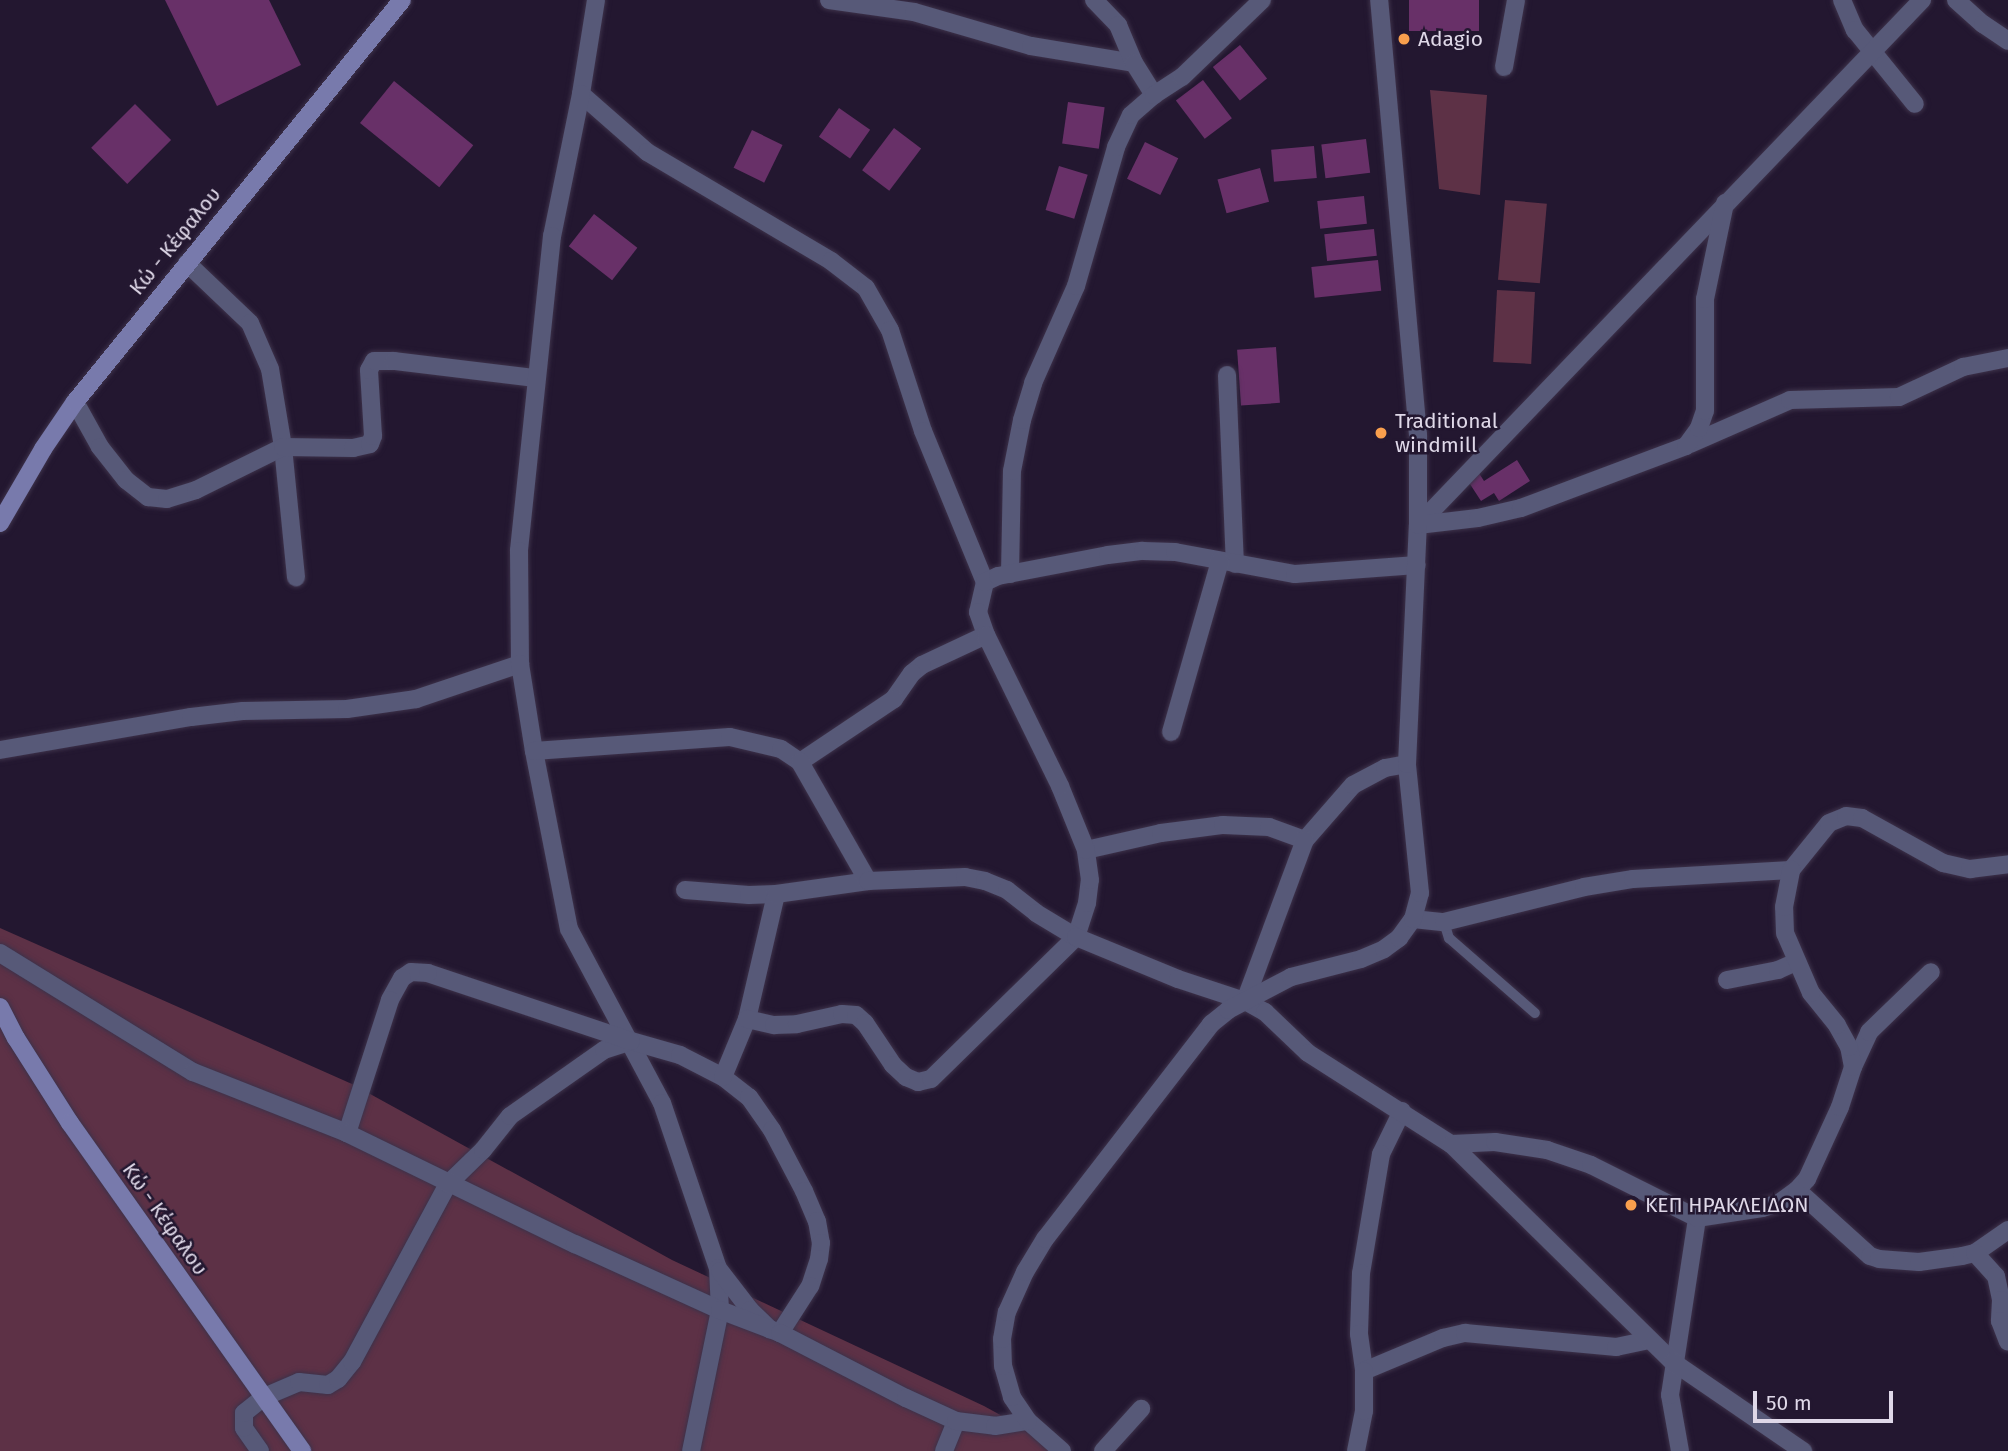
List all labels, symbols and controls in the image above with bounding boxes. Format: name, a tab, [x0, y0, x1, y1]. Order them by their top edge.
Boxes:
place label: Adagio	[1418, 26, 1483, 52]
marker: Adagio	[1396, 31, 1412, 47]
street label: Κώ - Κέφαλου	[124, 182, 226, 300]
place label: Traditional windmill	[1395, 408, 1498, 458]
marker: Traditional windmill	[1373, 425, 1389, 441]
street label: Κώ - Κέφαλου	[117, 1158, 213, 1280]
place label: ΚΕΠ ΗΡΑΚΛΕΙΔΩΝ	[1645, 1192, 1809, 1218]
marker: ΚΕΠ ΗΡΑΚΛΕΙΔΩΝ	[1623, 1197, 1639, 1213]
scale bar	[1756, 1378, 1896, 1422]
text: 50 m	[1766, 1390, 1812, 1416]

